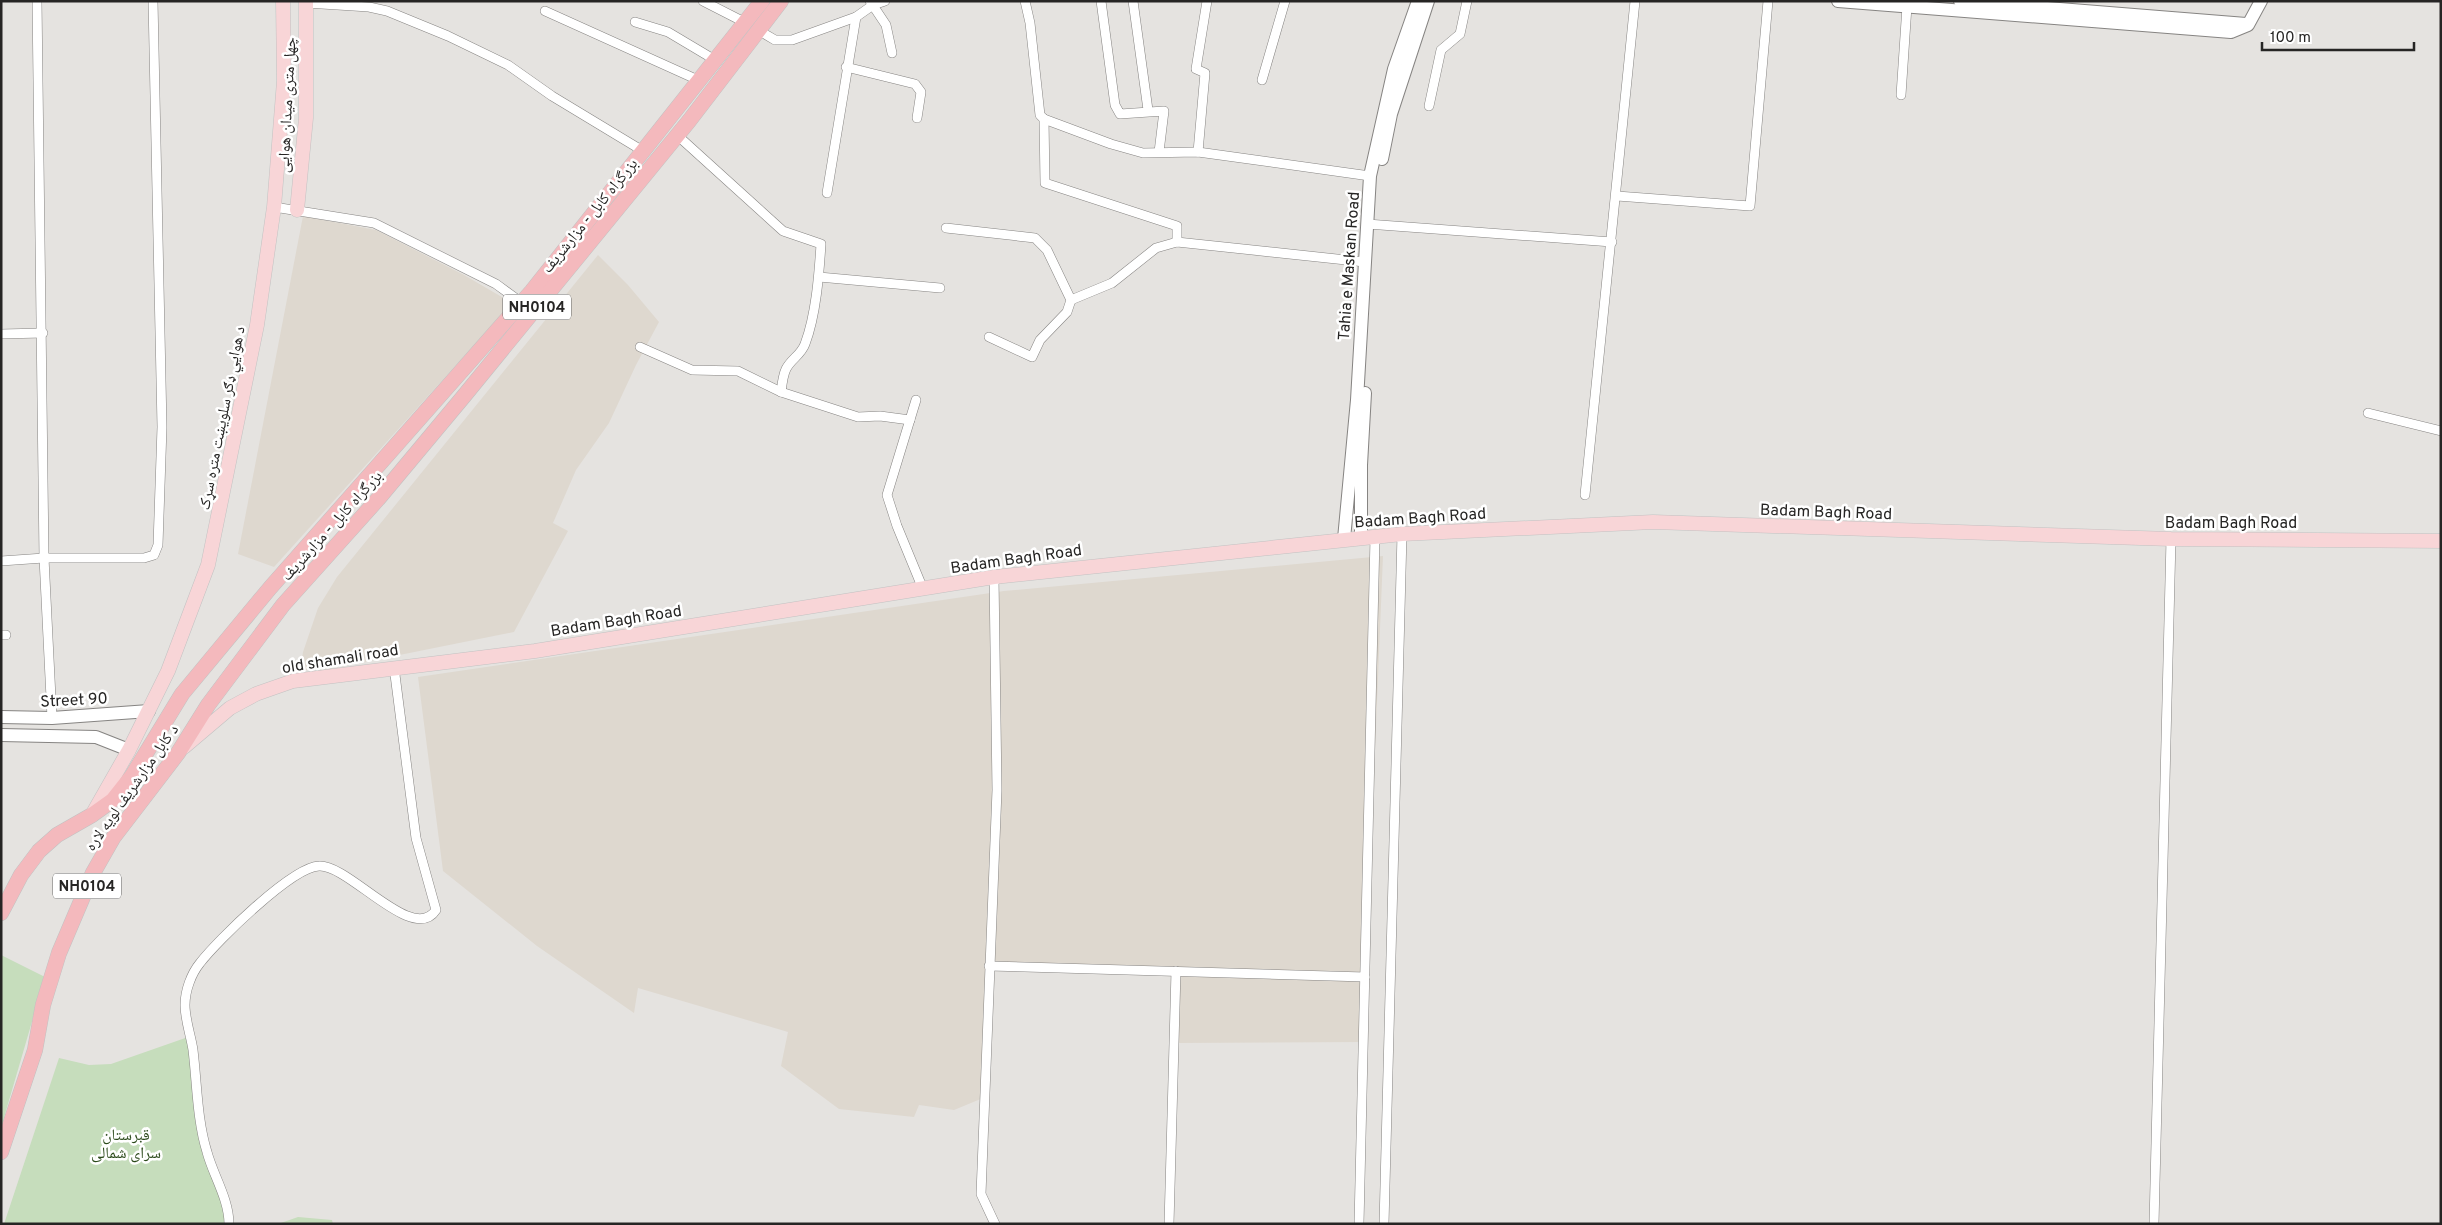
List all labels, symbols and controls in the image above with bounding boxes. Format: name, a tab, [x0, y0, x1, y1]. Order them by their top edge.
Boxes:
scale bar	[2262, 20, 2414, 52]
text: 100 m	[2270, 29, 2311, 48]
street label: چهل متری میدان هوایی	[274, 37, 302, 174]
street label: بزرگراه کابل - مزارشریف	[538, 155, 643, 278]
street label: Tahia e Maskan Road	[1335, 191, 1365, 341]
road number: NH0104	[503, 294, 571, 320]
street label: د هوايي ډګر سلویښت متره سړک	[195, 325, 252, 512]
street label: بزرگراه کابل - مزارشریف	[278, 467, 387, 586]
street label: Badam Bagh Road	[1759, 501, 1892, 525]
street label: Badam Bagh Road	[1353, 504, 1487, 534]
street label: Badam Bagh Road	[2165, 514, 2297, 534]
street label: Badam Bagh Road	[949, 541, 1083, 579]
street label: Badam Bagh Road	[549, 602, 683, 642]
street label: old shamali road	[281, 641, 400, 679]
street label: Street 90	[40, 689, 108, 713]
street label: د کابل مزارشریف لویه لاره	[81, 721, 184, 855]
road number: NH0104	[53, 874, 121, 898]
park label: قبرستان سرای شمالی	[91, 1126, 161, 1164]

